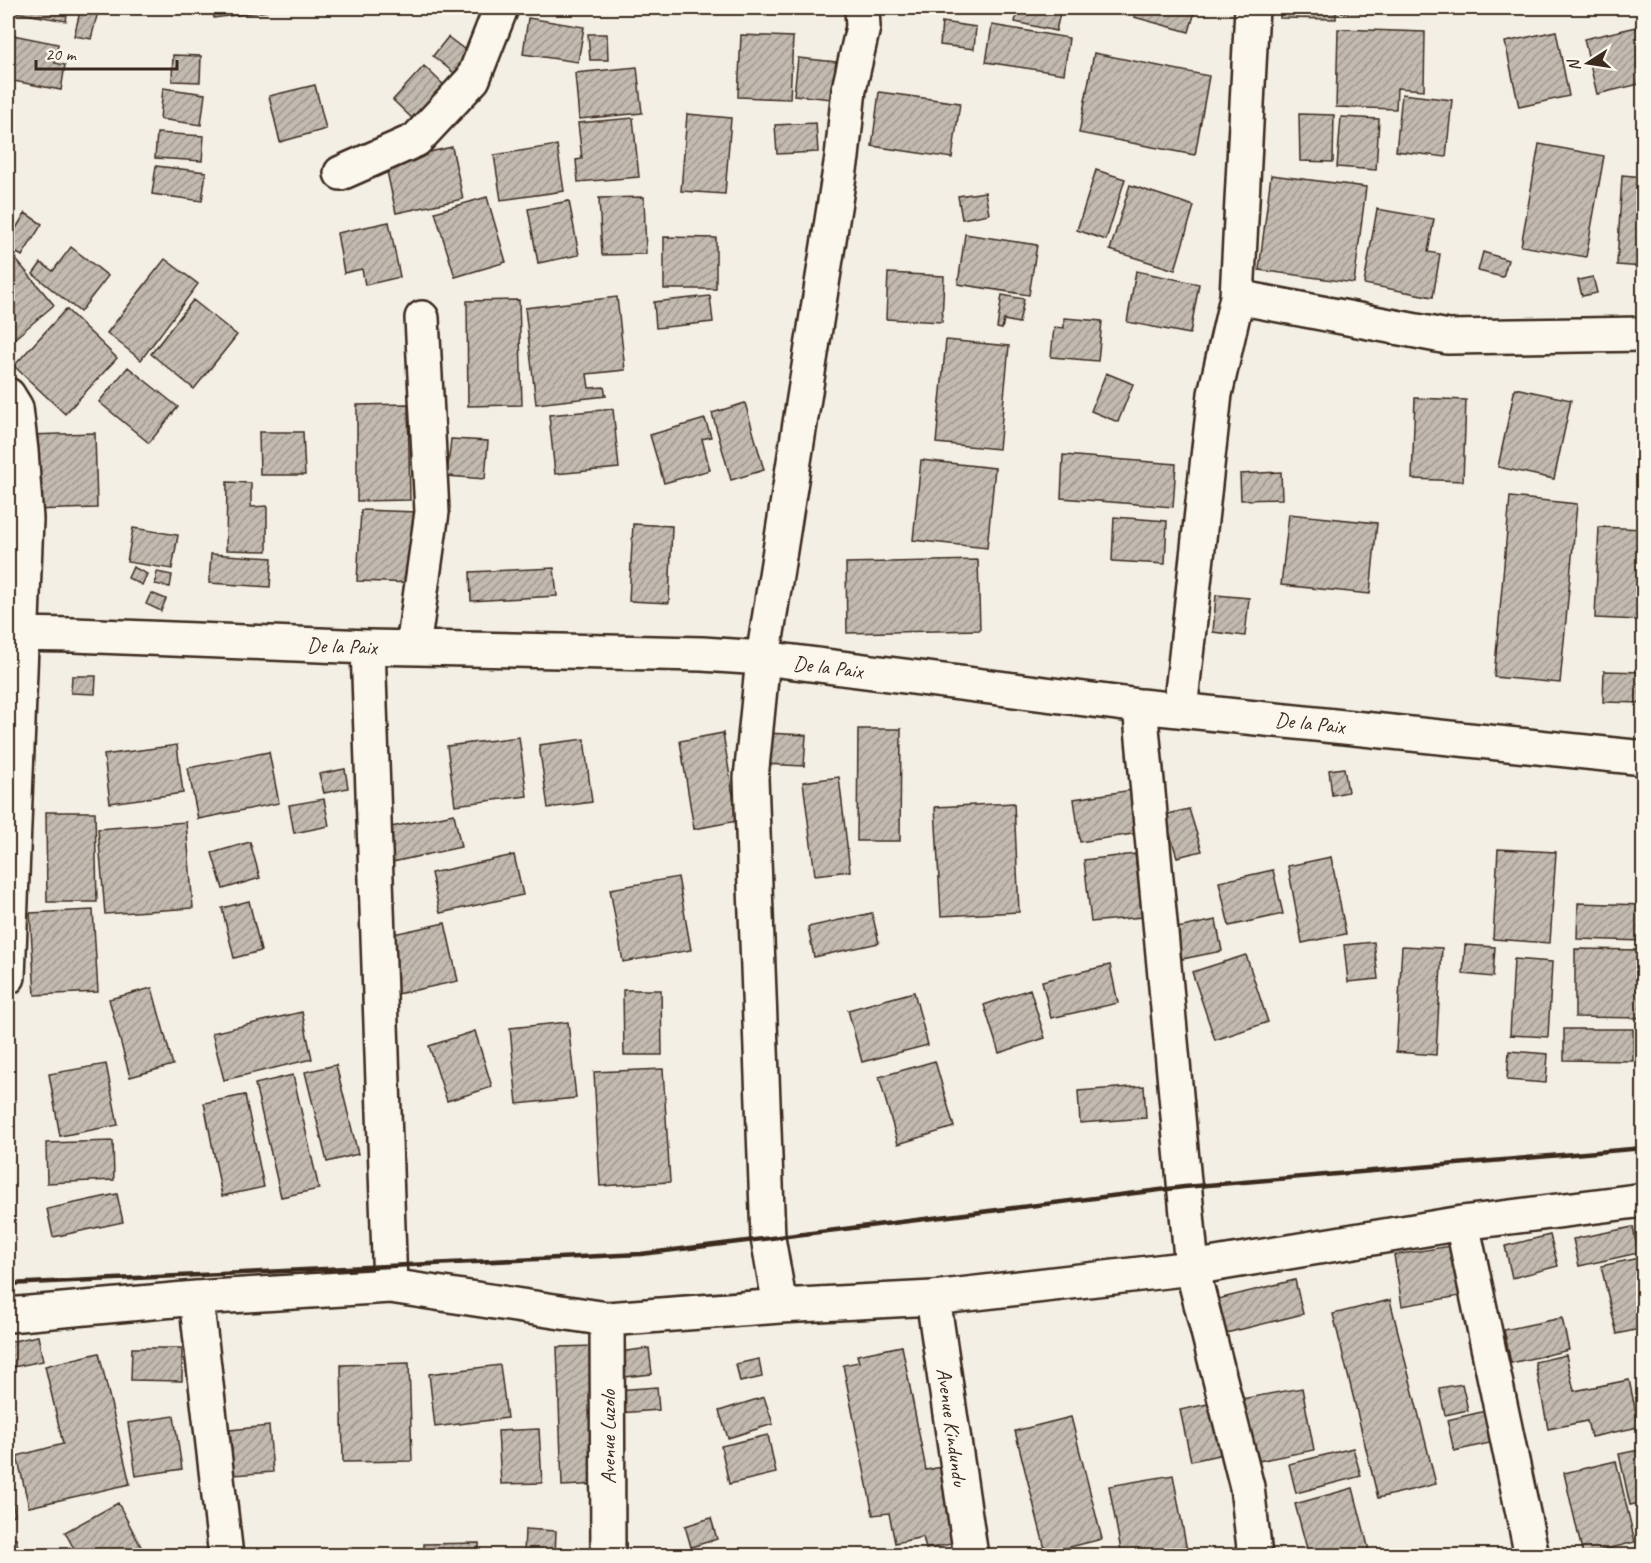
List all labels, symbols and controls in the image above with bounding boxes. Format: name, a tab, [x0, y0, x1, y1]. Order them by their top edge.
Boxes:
scale bar	[36, 33, 177, 71]
north arrow	[1558, 33, 1618, 93]
text: 20 m	[45, 43, 78, 65]
text: N	[1563, 56, 1585, 73]
street label: De la Paix	[307, 632, 379, 660]
street label: De la Paix	[792, 650, 866, 684]
street label: De la Paix	[1274, 706, 1348, 740]
street label: Avenue Kindundu	[931, 1366, 973, 1489]
street label: Avenue Luzolo	[595, 1388, 621, 1484]

